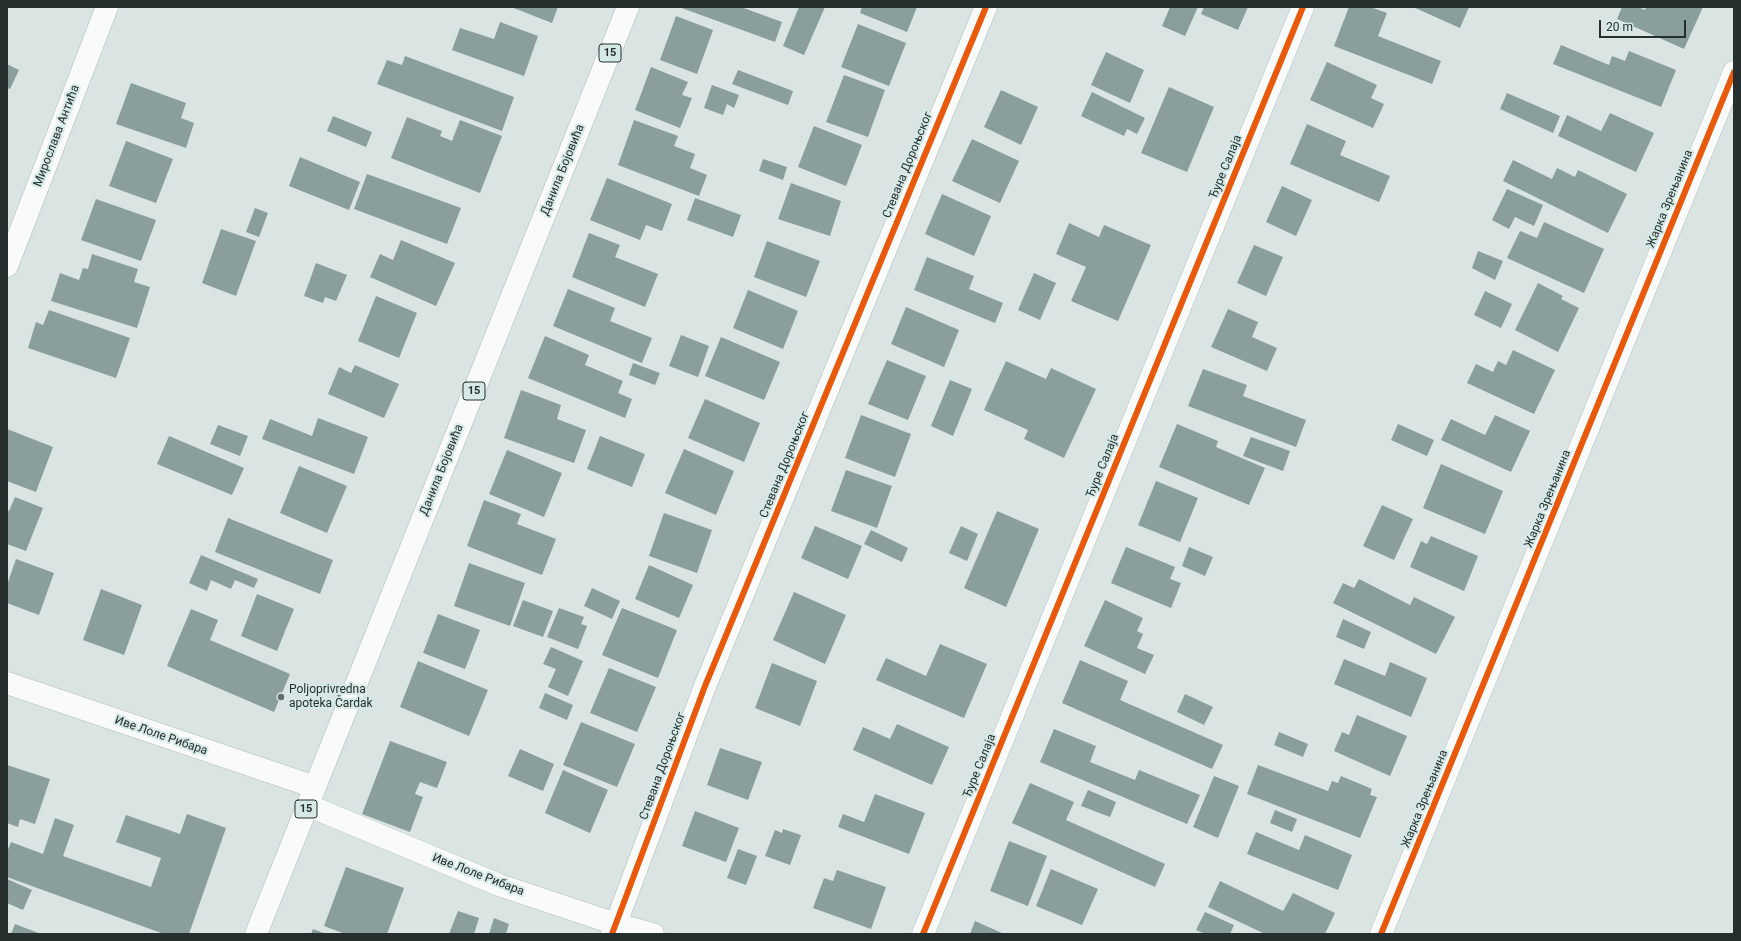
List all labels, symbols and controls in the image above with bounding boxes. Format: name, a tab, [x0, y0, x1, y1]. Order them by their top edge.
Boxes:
scale bar	[1601, 12, 1688, 38]
text: 20 m	[1606, 20, 1633, 34]
road number: 15	[599, 44, 621, 62]
street label: Мирослава Антића	[31, 83, 83, 189]
street label: Стевана Дороњског	[880, 110, 936, 220]
street label: Данила Бојовића	[538, 122, 588, 218]
street label: Ђуре Салаја	[1207, 133, 1245, 201]
street label: Жарка Зрењанина	[1644, 148, 1696, 250]
road number: 15	[463, 382, 485, 400]
street label: Стевана Дороњског	[757, 410, 813, 520]
street label: Данила Бојовића	[417, 422, 467, 518]
street label: Ђуре Салаја	[1084, 432, 1122, 500]
street label: Жарка Зрењанина	[1522, 448, 1574, 550]
place label: Poljoprivredna apoteka Čardak	[289, 683, 373, 711]
marker: Poljoprivredna apoteka Čardak	[276, 692, 286, 702]
street label: Стевана Дороњског	[637, 710, 689, 822]
street label: Иве Лоле Рибара	[113, 713, 209, 759]
street label: Ђуре Салаја	[961, 732, 999, 800]
street label: Жарка Зрењанина	[1399, 748, 1451, 850]
road number: 15	[295, 800, 317, 818]
street label: Иве Лоле Рибара	[430, 851, 526, 899]

